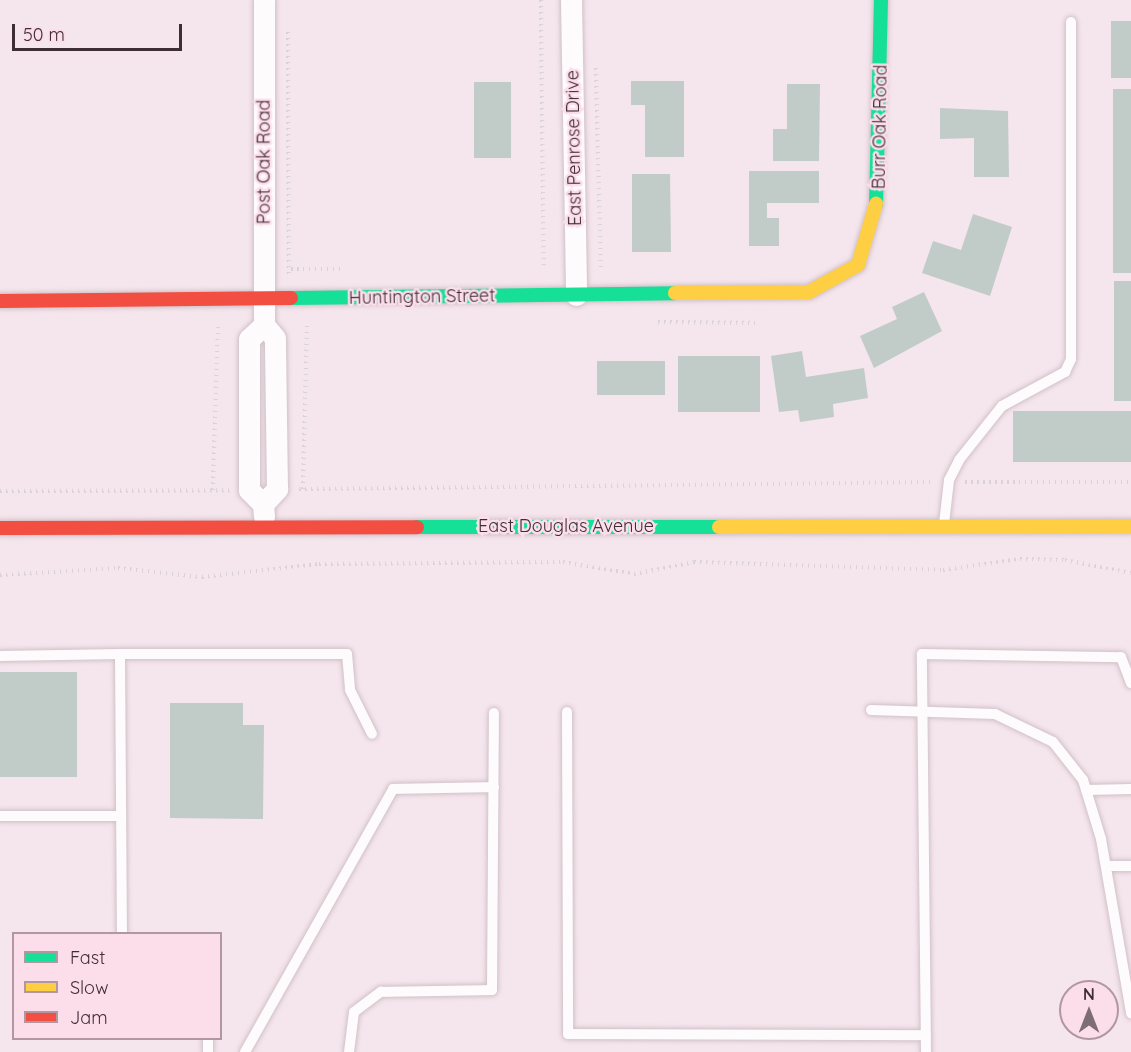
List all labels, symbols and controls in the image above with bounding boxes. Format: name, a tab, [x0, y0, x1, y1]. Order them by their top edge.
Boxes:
scale bar	[15, 12, 184, 50]
text: 50 m	[23, 23, 65, 46]
street label: Burr Oak Road	[868, 65, 892, 189]
street label: East Penrose Drive	[562, 70, 586, 226]
street label: Post Oak Road	[253, 100, 275, 224]
street label: Huntington Street	[349, 285, 495, 309]
street label: East Douglas Avenue	[478, 515, 654, 537]
legend	[12, 932, 222, 1040]
text: Fast	[70, 946, 105, 969]
text: Slow	[70, 976, 108, 999]
north arrow	[1059, 980, 1119, 1040]
text: N	[1083, 984, 1095, 1004]
text: Jam	[70, 1006, 108, 1029]

